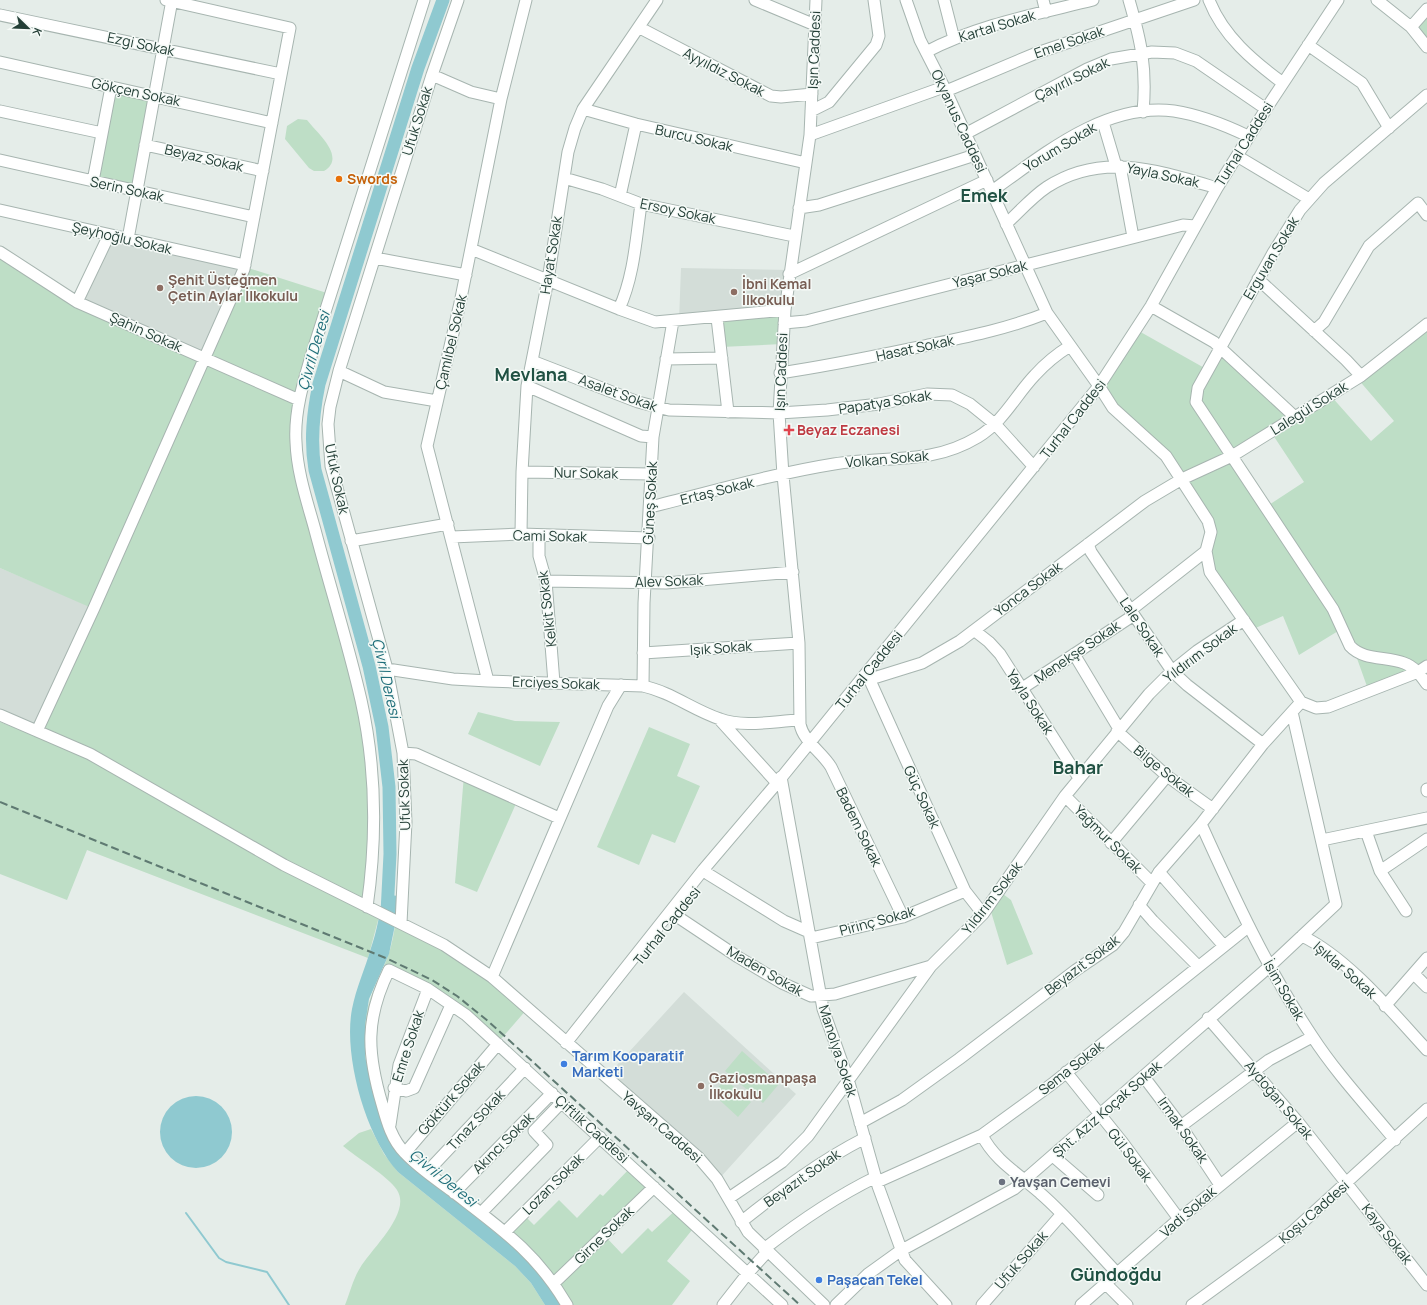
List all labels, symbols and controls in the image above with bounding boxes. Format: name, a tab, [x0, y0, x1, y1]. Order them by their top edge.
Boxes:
street label: Kartal Sokak	[956, 5, 1038, 46]
north arrow	[8, 8, 48, 48]
street label: Işın Caddesi	[803, 11, 824, 89]
street label: Emel Sokak	[1031, 20, 1107, 62]
text: K	[29, 26, 46, 39]
street label: Ezgi Sokak	[106, 27, 178, 60]
street label: Ayyıldız Sokak	[680, 43, 769, 101]
street label: Çayırlı Sokak	[1031, 52, 1113, 105]
street label: Okyanus Caddesi	[927, 66, 992, 176]
street label: Gökçen Sokak	[90, 73, 183, 110]
street label: Ufuk Sokak	[397, 83, 436, 158]
street label: Turhal Caddesi	[1210, 98, 1277, 190]
street label: Yorum Sokak	[1020, 117, 1100, 176]
street label: Burcu Sokak	[653, 119, 736, 156]
street label: Beyaz Sokak	[163, 139, 246, 176]
street label: Yayla Sokak	[1125, 158, 1202, 192]
place label: Swords	[347, 169, 398, 188]
street label: Serin Sokak	[89, 171, 167, 206]
marker: Swords	[334, 174, 344, 184]
district label: Emek	[960, 183, 1009, 207]
street label: Ersoy Sokak	[639, 193, 719, 228]
street label: Erguvan Sokak	[1238, 212, 1303, 303]
street label: Hayat Sokak	[535, 213, 566, 295]
street label: Şeyhoğlu Sokak	[70, 217, 175, 258]
street label: Yaşar Sokak	[951, 255, 1030, 292]
place label: Şehit Üsteğmen Çetin Aylar İlkokulu	[168, 270, 298, 305]
place label: İbni Kemal İlkokulu	[742, 274, 811, 309]
marker: Şehit Üsteğmen Çetin Aylar İlkokulu	[155, 283, 165, 293]
marker: İbni Kemal İlkokulu	[729, 287, 739, 297]
street label: Çamlıbel Sokak	[430, 291, 471, 391]
water label: Çivril Deresi	[292, 306, 336, 393]
street label: Şahin Sokak	[107, 307, 187, 356]
street label: Hasat Sokak	[874, 330, 957, 365]
street label: Işın Caddesi	[770, 333, 791, 411]
district label: Mevlana	[495, 362, 567, 386]
street label: Asalet Sokak	[576, 370, 661, 416]
street label: Turhal Caddesi	[1035, 375, 1110, 463]
street label: Lalegül Sokak	[1267, 376, 1352, 439]
street label: Papatya Sokak	[837, 385, 934, 418]
place label: Beyaz Eczanesi	[797, 420, 900, 439]
marker: Beyaz Eczanesi	[784, 425, 794, 435]
street label: Ufuk Sokak	[321, 442, 354, 517]
street label: Volkan Sokak	[844, 445, 930, 472]
street label: Güneş Sokak	[638, 460, 661, 545]
street label: Nur Sokak	[554, 462, 619, 483]
street label: Ertaş Sokak	[678, 472, 757, 509]
street label: Cami Sokak	[513, 525, 588, 546]
street label: Yonca Sokak	[990, 556, 1066, 620]
street label: Kelkit Sokak	[532, 569, 561, 648]
street label: Alev Sokak	[634, 570, 705, 591]
street label: Lale Sokak	[1116, 593, 1170, 661]
street label: Menekşe Sokak	[1030, 615, 1124, 687]
street label: Yıldırım Sokak	[1159, 618, 1241, 687]
street label: Turhal Caddesi	[831, 626, 906, 713]
water label: Çivril Deresi	[367, 636, 406, 722]
street label: Işık Sokak	[689, 636, 754, 659]
street label: Yayla Sokak	[1002, 666, 1059, 739]
street label: Erciyes Sokak	[512, 671, 601, 694]
street label: Bilge Sokak	[1130, 740, 1199, 802]
district label: Bahar	[1053, 755, 1103, 779]
street label: Ufuk Sokak	[393, 758, 414, 831]
street label: Güç Sokak	[900, 762, 946, 832]
street label: Badem Sokak	[832, 784, 887, 870]
street label: Yağmur Sokak	[1070, 800, 1147, 878]
street label: Yıldırım Sokak	[957, 857, 1027, 938]
street label: Turhal Caddesi	[629, 882, 704, 969]
street label: Pirinç Sokak	[837, 901, 918, 940]
street label: Beyazıt Sokak	[1040, 930, 1124, 999]
street label: Işıklar Sokak	[1310, 937, 1382, 1003]
street label: Maden Sokak	[723, 941, 808, 1001]
street label: İsim Sokak	[1259, 956, 1310, 1024]
street label: Manolya Sokak	[815, 1002, 863, 1100]
street label: Emre Sokak	[387, 1007, 428, 1084]
street label: Sema Sokak	[1034, 1036, 1108, 1099]
place label: Tarım Kooparatif Marketi	[572, 1046, 684, 1081]
street label: Şht. Aziz Koçak Sokak	[1048, 1055, 1166, 1161]
street label: Göktürk Sokak	[413, 1056, 489, 1139]
street label: Aydoğan Sokak	[1241, 1056, 1319, 1144]
marker: Tarım Kooparatif Marketi	[559, 1059, 569, 1069]
place label: Gaziosmanpaşa İlkokulu	[709, 1068, 817, 1103]
marker: Gaziosmanpaşa İlkokulu	[696, 1081, 706, 1091]
street label: Tınaz Sokak	[443, 1084, 509, 1154]
street label: Yavşan Caddesi	[618, 1087, 706, 1167]
street label: Çiftlik Caddesi	[551, 1090, 633, 1167]
street label: Irmak Sokak	[1154, 1093, 1214, 1167]
street label: Akıncı Sokak	[468, 1107, 538, 1177]
street label: Gül Sokak	[1104, 1124, 1158, 1186]
water label: Çivril Deresi	[405, 1144, 484, 1213]
street label: Beyazıt Sokak	[760, 1144, 845, 1211]
street label: Lozan Sokak	[518, 1148, 588, 1219]
place label: Yavşan Cemevi	[1010, 1172, 1111, 1191]
street label: Koşu Caddesi	[1274, 1176, 1353, 1248]
marker: Yavşan Cemevi	[997, 1177, 1007, 1187]
street label: Vadi Sokak	[1156, 1181, 1221, 1241]
street label: Kaya Sokak	[1358, 1199, 1418, 1269]
street label: Girne Sokak	[570, 1201, 638, 1268]
street label: Ufuk Sokak	[990, 1226, 1052, 1293]
district label: Gündoğdu	[1070, 1262, 1162, 1286]
place label: Paşacan Tekel	[827, 1270, 923, 1289]
marker: Paşacan Tekel	[814, 1275, 824, 1285]

